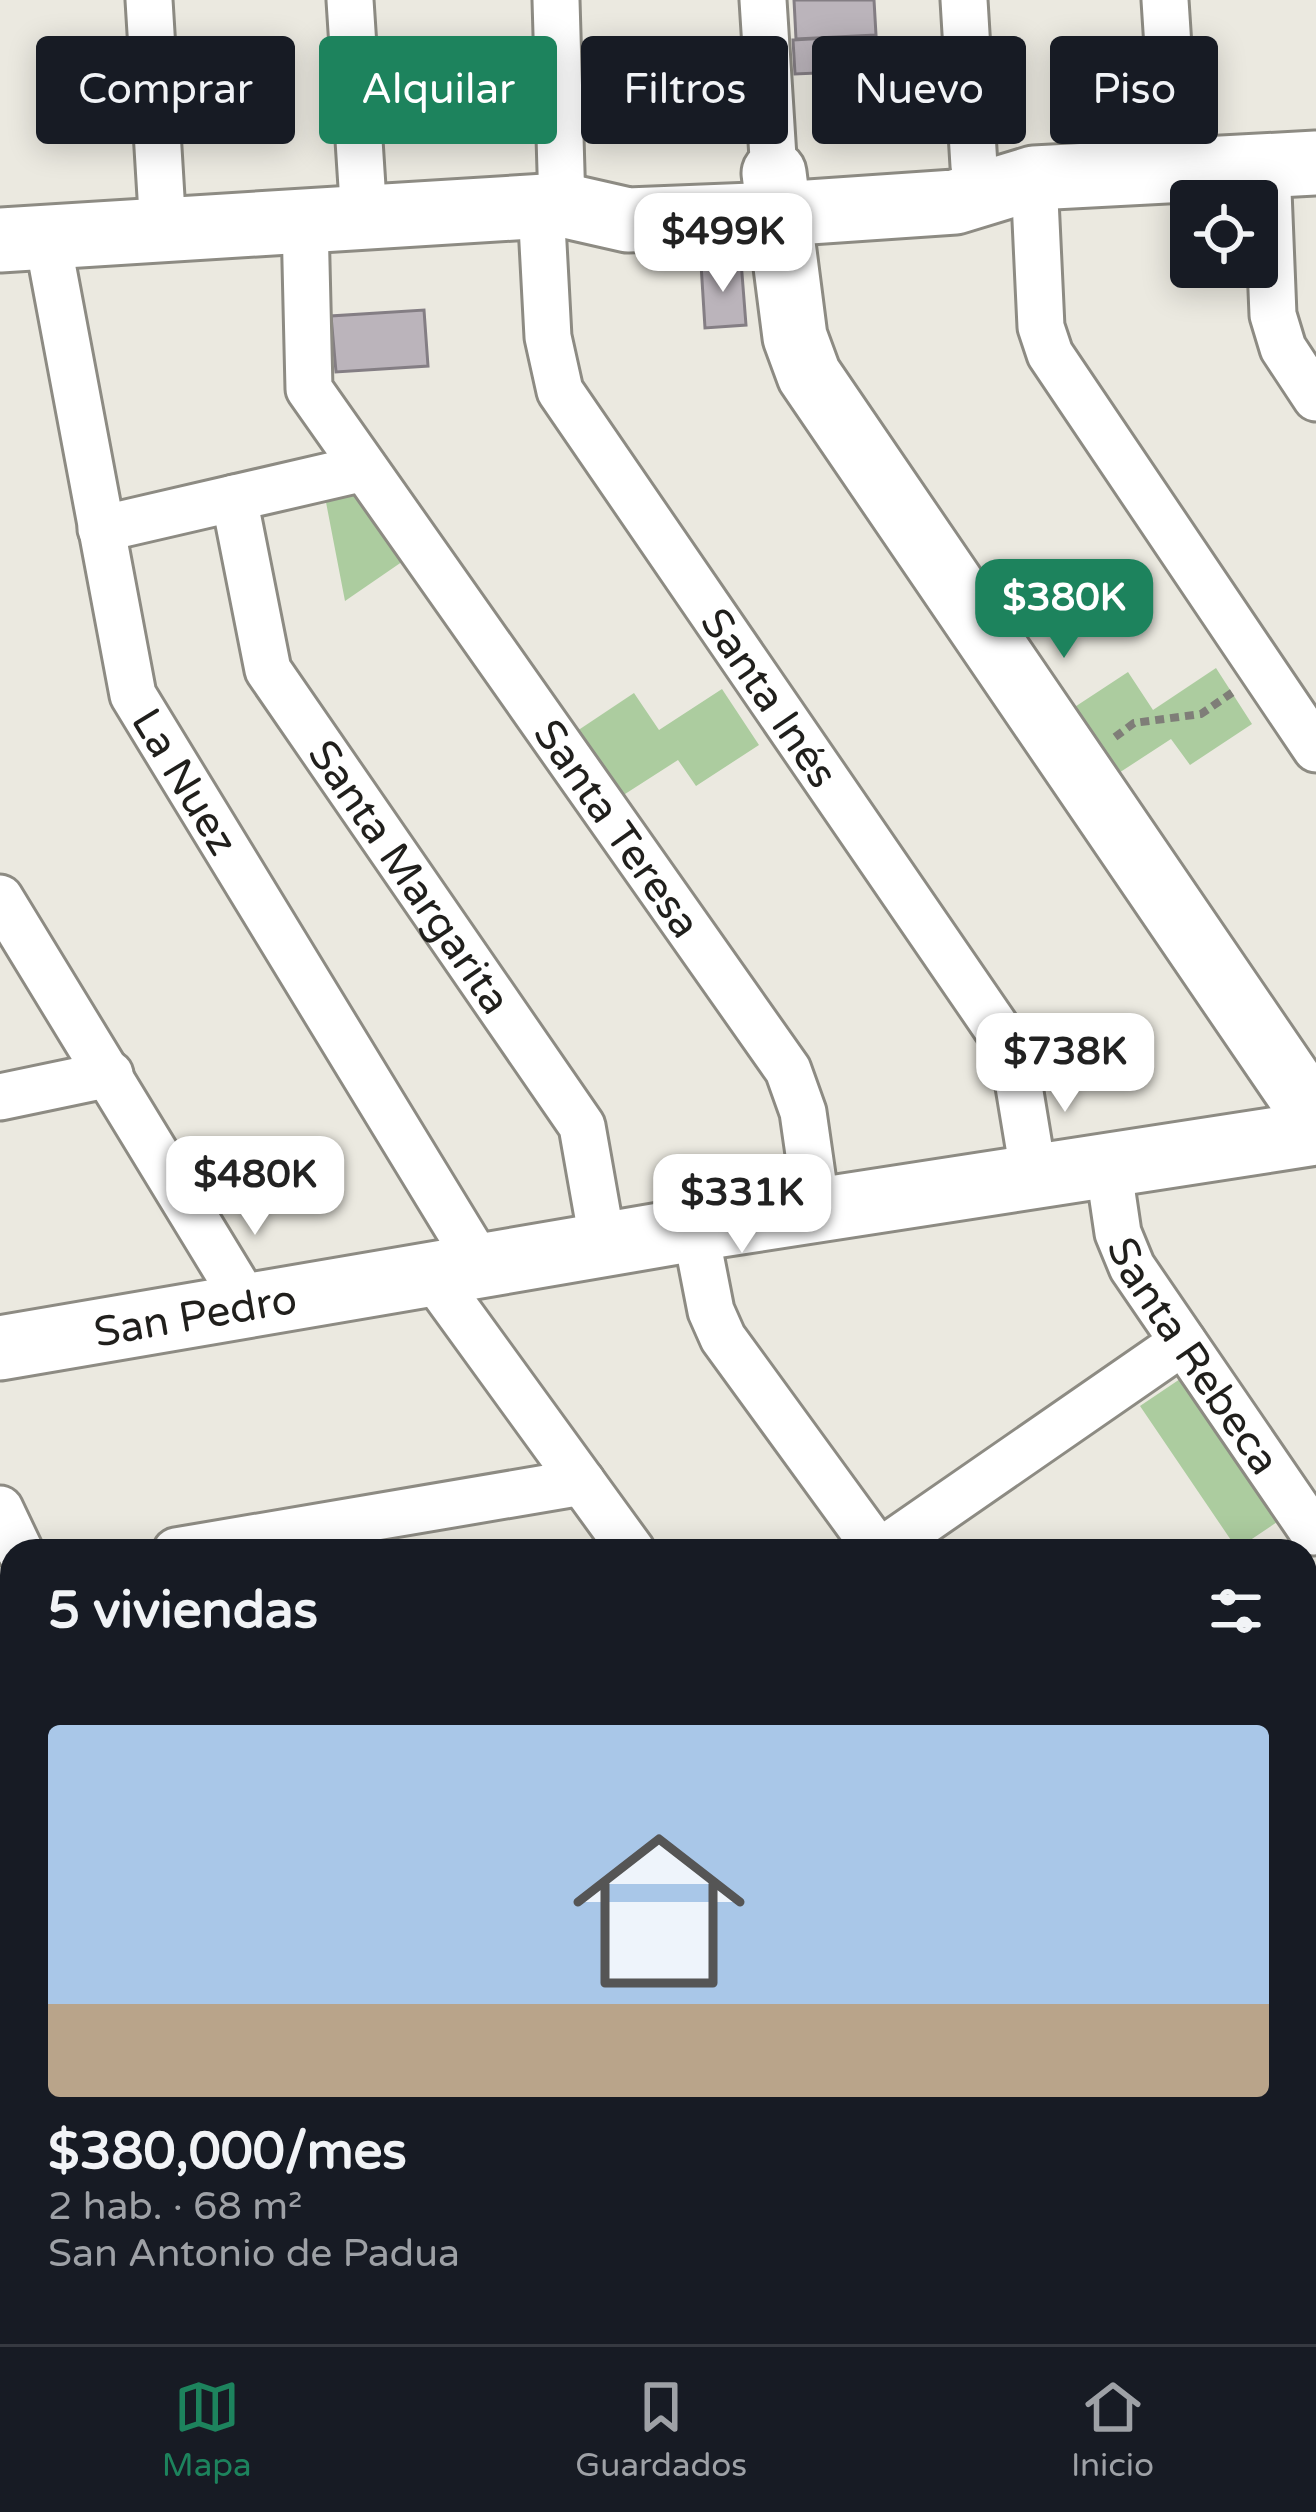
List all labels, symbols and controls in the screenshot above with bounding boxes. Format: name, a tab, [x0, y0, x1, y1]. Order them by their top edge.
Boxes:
chip: Comprar	[36, 36, 295, 144]
chip: Alquilar	[319, 36, 557, 144]
chip: Filtros	[581, 36, 788, 144]
chip: Nuevo	[812, 36, 1026, 144]
chip: Piso	[1050, 36, 1218, 144]
map controls	[1170, 180, 1278, 288]
button: locate	[1170, 180, 1278, 288]
pin: $499K	[639, 193, 807, 295]
text: $499K	[661, 208, 785, 255]
pin: $380K	[980, 559, 1148, 661]
text: $380K	[1002, 574, 1126, 621]
street label: Santa Inés	[689, 599, 848, 798]
street label: La Nuez	[120, 699, 248, 865]
street label: Santa Teresa	[523, 710, 711, 948]
street label: Santa Margarita	[297, 731, 521, 1024]
pin: $738K	[981, 1013, 1149, 1115]
text: $738K	[1003, 1028, 1127, 1075]
pin: $480K	[171, 1136, 339, 1238]
text: $480K	[193, 1151, 317, 1198]
pin: $331K	[658, 1154, 826, 1256]
text: $331K	[680, 1169, 804, 1216]
street label: Santa Rebeca	[1096, 1230, 1290, 1485]
street label: San Pedro	[90, 1274, 301, 1358]
icon: filters	[1203, 1578, 1269, 1644]
text: 5 viviendas	[48, 1580, 318, 1642]
icon: home	[551, 1803, 767, 2019]
text: $380,000/mes	[48, 2121, 407, 2183]
text: 2 hab. · 68 m²	[48, 2183, 302, 2230]
text: San Antonio de Padua	[48, 2230, 460, 2277]
tab: Mapa	[162, 2374, 252, 2485]
tab: Guardados	[575, 2374, 747, 2485]
tab: Inicio	[1071, 2374, 1154, 2485]

